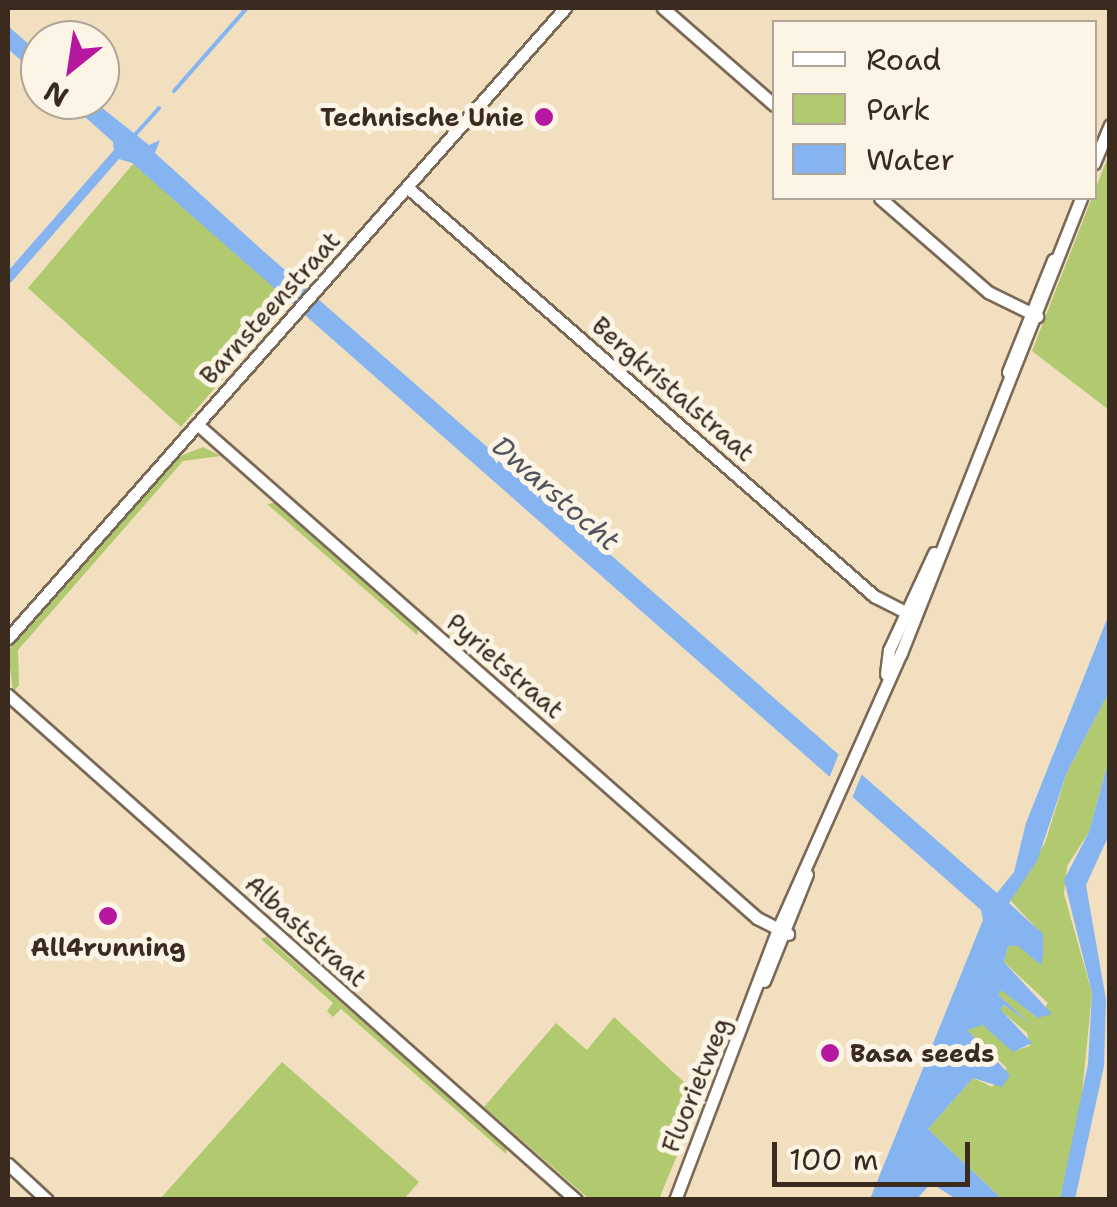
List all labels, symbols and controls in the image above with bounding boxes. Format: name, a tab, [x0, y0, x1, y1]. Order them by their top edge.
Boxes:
north arrow	[20, 20, 120, 120]
legend	[772, 20, 1097, 200]
text: Road	[866, 39, 941, 80]
text: N	[37, 72, 75, 116]
text: Park	[866, 89, 930, 130]
place label: Technische Unie	[320, 102, 524, 132]
marker: Technische Unie	[533, 106, 555, 128]
text: Water	[866, 139, 955, 180]
street label: Barnsteenstraat	[194, 225, 346, 391]
street label: Bergkristalstraat	[586, 310, 760, 468]
water label: Dwarstocht	[485, 429, 627, 557]
street label: Pyrietstraat	[441, 607, 569, 725]
street label: Albaststraat	[239, 869, 373, 993]
marker: All4running	[97, 905, 119, 927]
place label: All4running	[31, 932, 185, 962]
street label: Fluorietweg	[655, 1013, 737, 1157]
place label: Basa seeds	[850, 1038, 994, 1068]
marker: Basa seeds	[819, 1042, 841, 1064]
scale bar	[777, 1122, 974, 1184]
text: 100 m	[789, 1139, 879, 1180]

